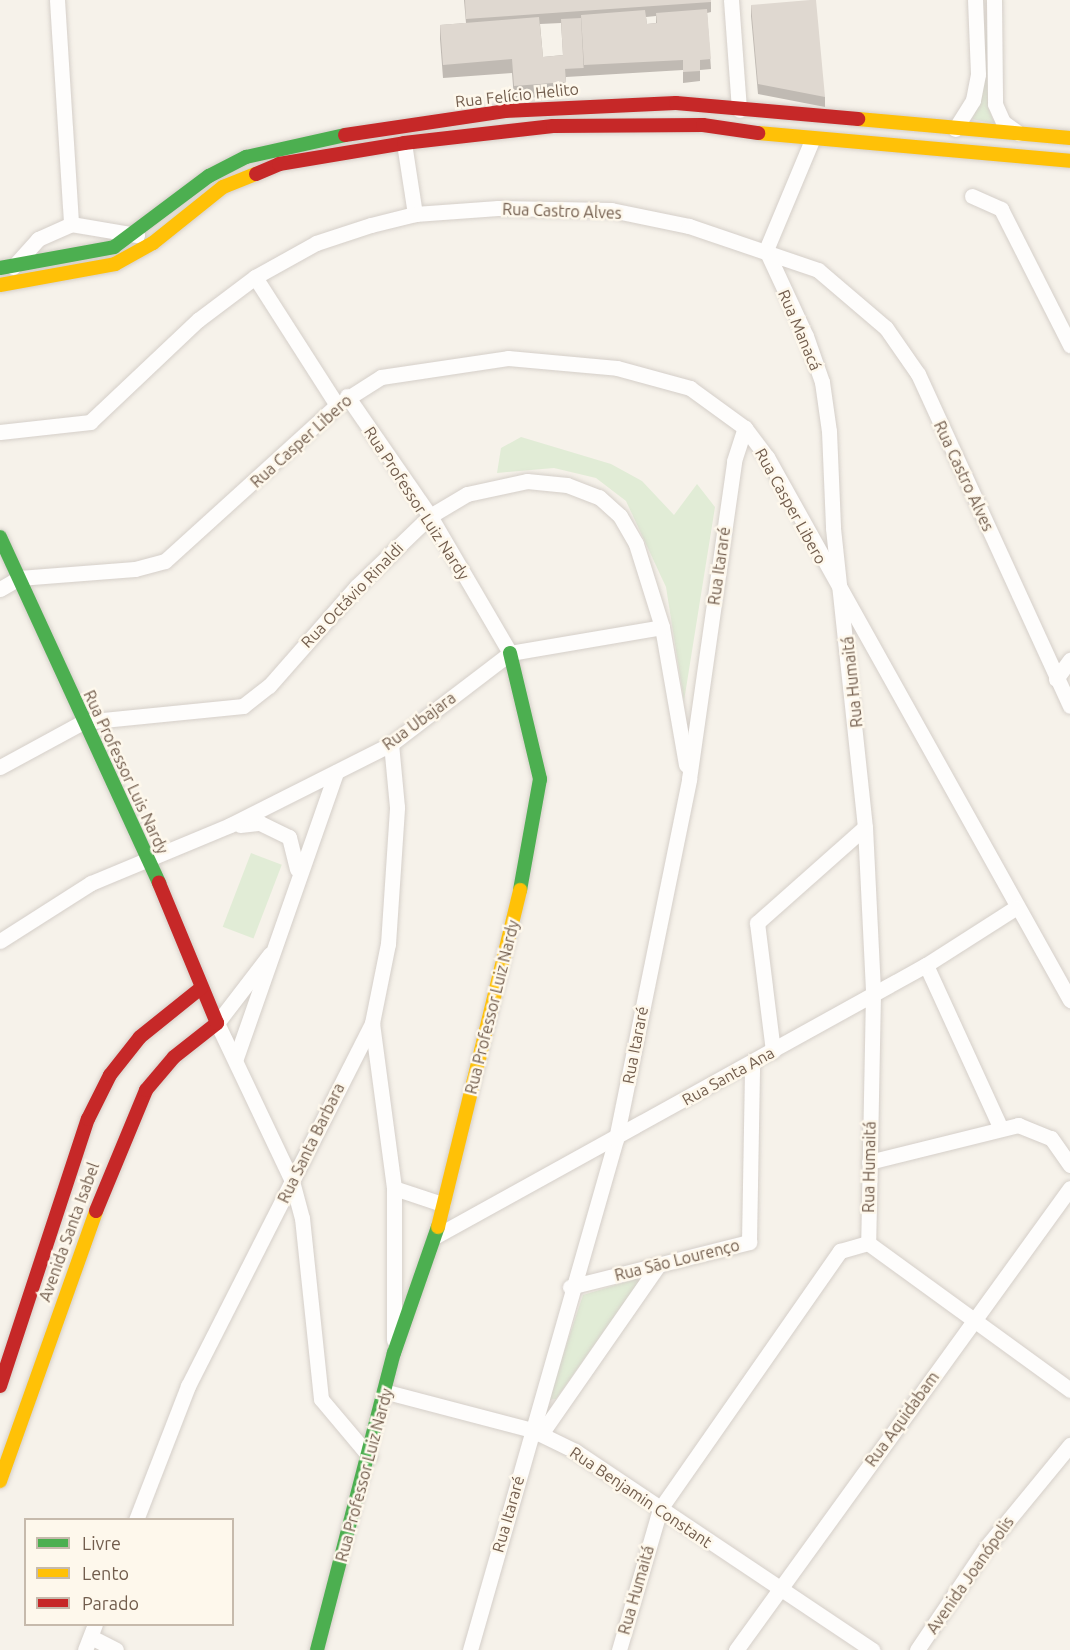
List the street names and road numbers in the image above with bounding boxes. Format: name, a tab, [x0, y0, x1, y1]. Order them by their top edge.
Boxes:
street label: Rua Felício Helito	[454, 79, 580, 111]
street label: Rua Castro Alves	[502, 199, 622, 223]
street label: Rua Manacá	[774, 287, 826, 373]
street label: Rua Casper Libero	[246, 391, 356, 491]
street label: Rua Castro Alves	[930, 418, 998, 534]
street label: Rua Professor Luiz Nardy	[360, 423, 474, 583]
street label: Rua Casper Libero	[751, 445, 831, 567]
street label: Rua Itararé	[704, 526, 734, 606]
street label: Rua Octávio Rinaldi	[297, 538, 407, 652]
street label: Rua Humaitá	[838, 635, 866, 729]
street label: Rua Professor Luis Nardy	[80, 687, 172, 857]
street label: Rua Ubajara	[379, 688, 459, 754]
street label: Rua Professor Luiz Nardy	[461, 918, 523, 1096]
street label: Rua Itararé	[618, 1005, 652, 1085]
street label: Rua Santa Ana	[678, 1043, 778, 1109]
street label: Rua Santa Barbara	[274, 1080, 348, 1206]
street label: Rua Humaitá	[859, 1121, 879, 1213]
street label: Avenida Santa Isabel	[35, 1160, 103, 1304]
street label: Rua São Lourenço	[613, 1235, 741, 1285]
street label: Rua Aquidabam	[861, 1368, 943, 1470]
street label: Rua Professor Luiz Nardy	[332, 1386, 396, 1564]
street label: Rua Benjamin Constant	[566, 1442, 716, 1552]
street label: Rua Itararé	[488, 1474, 528, 1554]
street label: Avenida Joanópolis	[922, 1513, 1018, 1637]
street label: Rua Humaitá	[614, 1543, 658, 1637]

